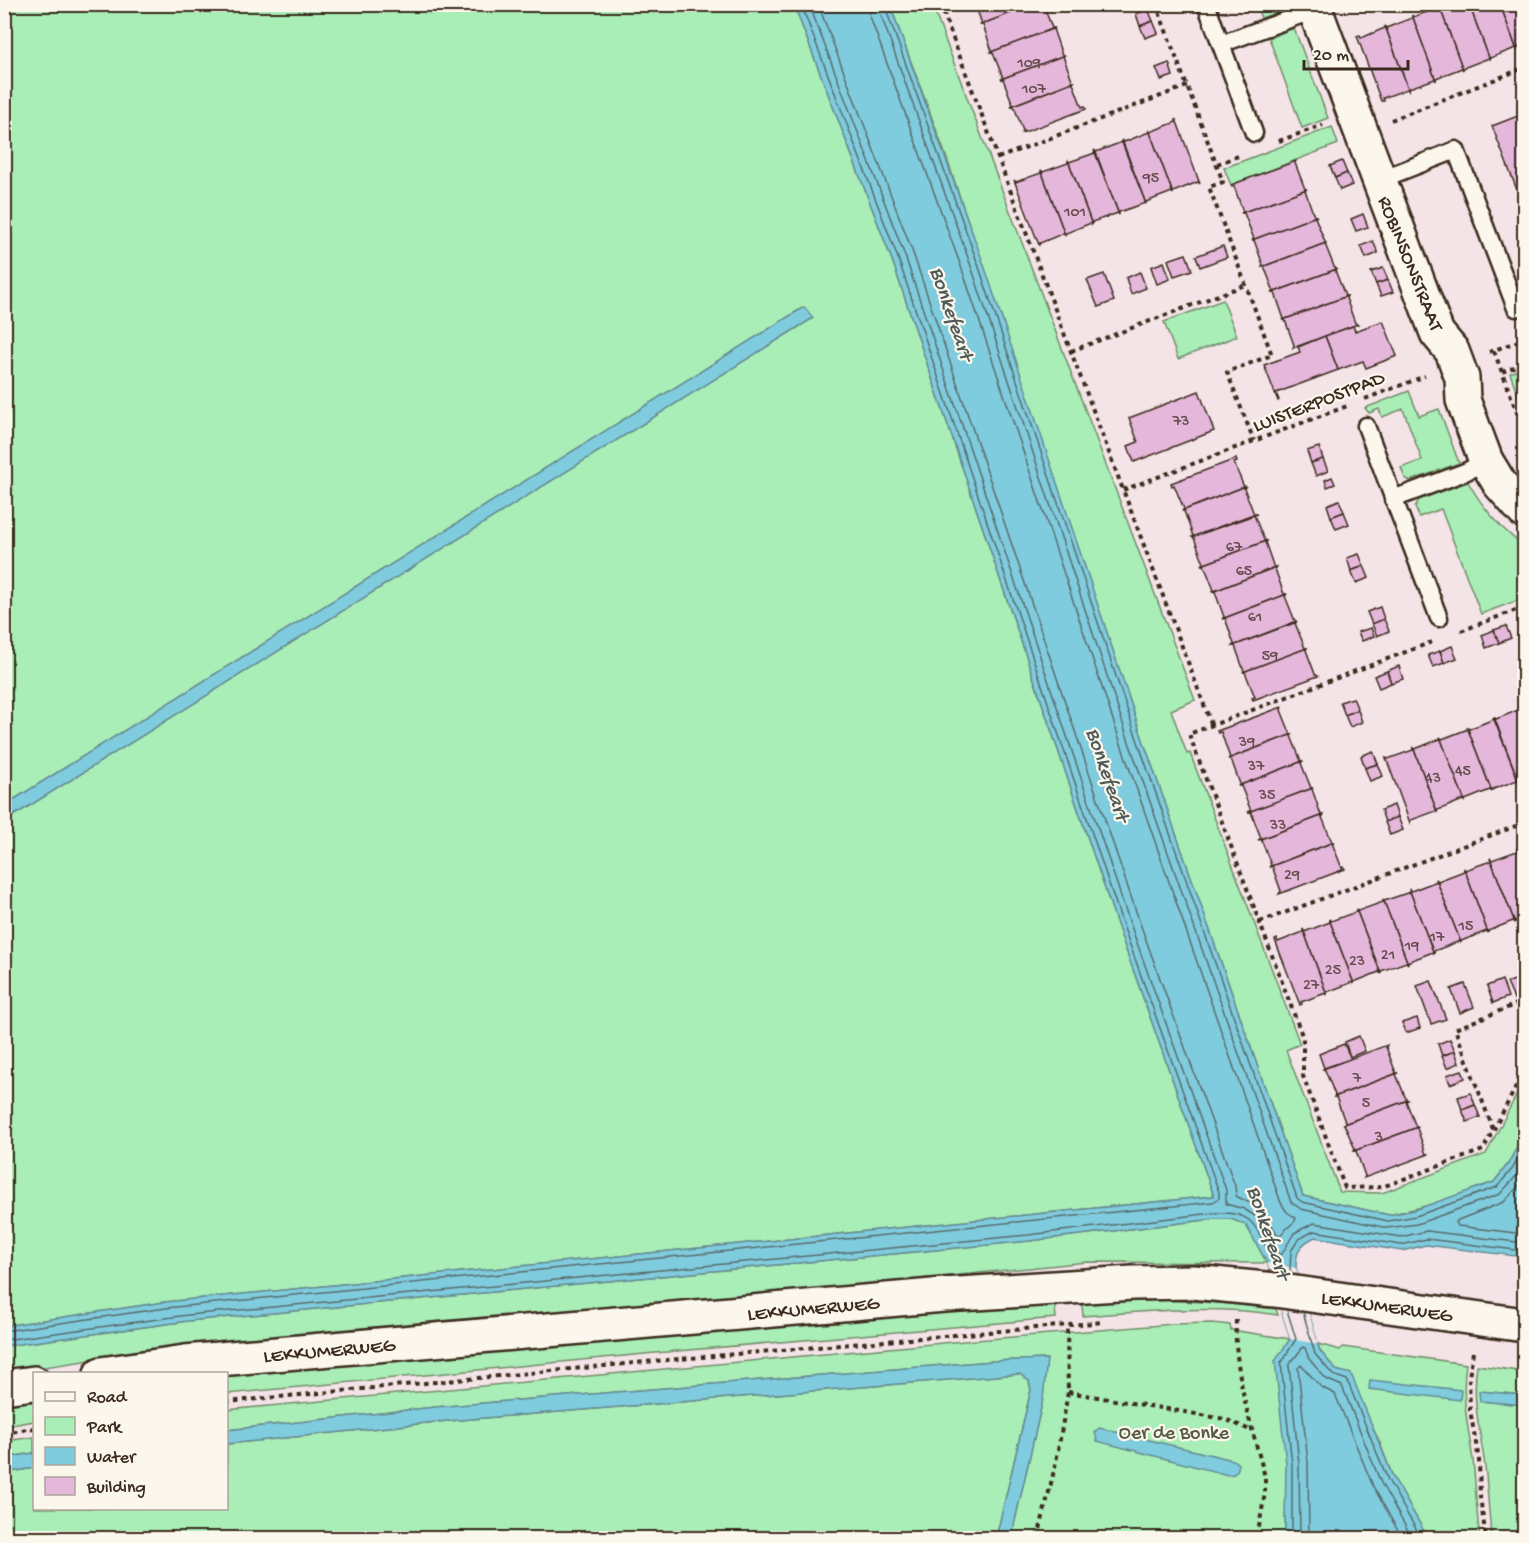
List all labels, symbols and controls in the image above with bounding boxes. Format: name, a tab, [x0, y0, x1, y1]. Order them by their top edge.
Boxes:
scale bar	[1304, 33, 1408, 71]
text: 20 m	[1313, 46, 1349, 67]
house number: 109	[1016, 55, 1041, 74]
house number: 107	[1021, 81, 1047, 100]
house number: 95	[1142, 170, 1159, 189]
street label: ROBINSONSTRAAT	[1371, 193, 1447, 336]
house number: 101	[1063, 204, 1086, 223]
water label: Bonkefeart	[922, 264, 978, 367]
street label: LUISTERPOSTPAD	[1250, 367, 1389, 439]
house number: 73	[1172, 413, 1189, 432]
house number: 67	[1226, 539, 1243, 558]
house number: 65	[1236, 563, 1252, 582]
house number: 61	[1248, 609, 1262, 628]
house number: 59	[1262, 648, 1278, 667]
water label: Bonkefeart	[1078, 725, 1134, 828]
house number: 39	[1238, 734, 1255, 753]
house number: 37	[1247, 758, 1265, 777]
house number: 45	[1455, 763, 1471, 782]
house number: 43	[1425, 770, 1441, 789]
house number: 35	[1258, 787, 1275, 806]
house number: 33	[1269, 817, 1286, 836]
house number: 29	[1284, 867, 1300, 886]
house number: 15	[1458, 918, 1473, 937]
house number: 17	[1429, 929, 1445, 948]
house number: 19	[1404, 938, 1419, 957]
house number: 21	[1381, 947, 1395, 966]
house number: 23	[1349, 953, 1365, 972]
house number: 25	[1325, 962, 1341, 981]
house number: 27	[1303, 977, 1320, 996]
house number: 7	[1352, 1070, 1362, 1089]
house number: 5	[1362, 1095, 1370, 1114]
house number: 3	[1374, 1129, 1383, 1148]
water label: Bonkefeart	[1239, 1183, 1295, 1286]
street label: LEKKUMERWEG	[1319, 1288, 1455, 1329]
street label: LEKKUMERWEG	[746, 1293, 882, 1328]
street label: LEKKUMERWEG	[262, 1335, 398, 1370]
legend	[33, 1372, 228, 1510]
text: Road	[87, 1388, 128, 1409]
text: Park	[86, 1418, 123, 1439]
park label: Oer de Bonke	[1119, 1423, 1230, 1446]
text: Water	[87, 1448, 137, 1469]
text: Building	[86, 1478, 146, 1499]

